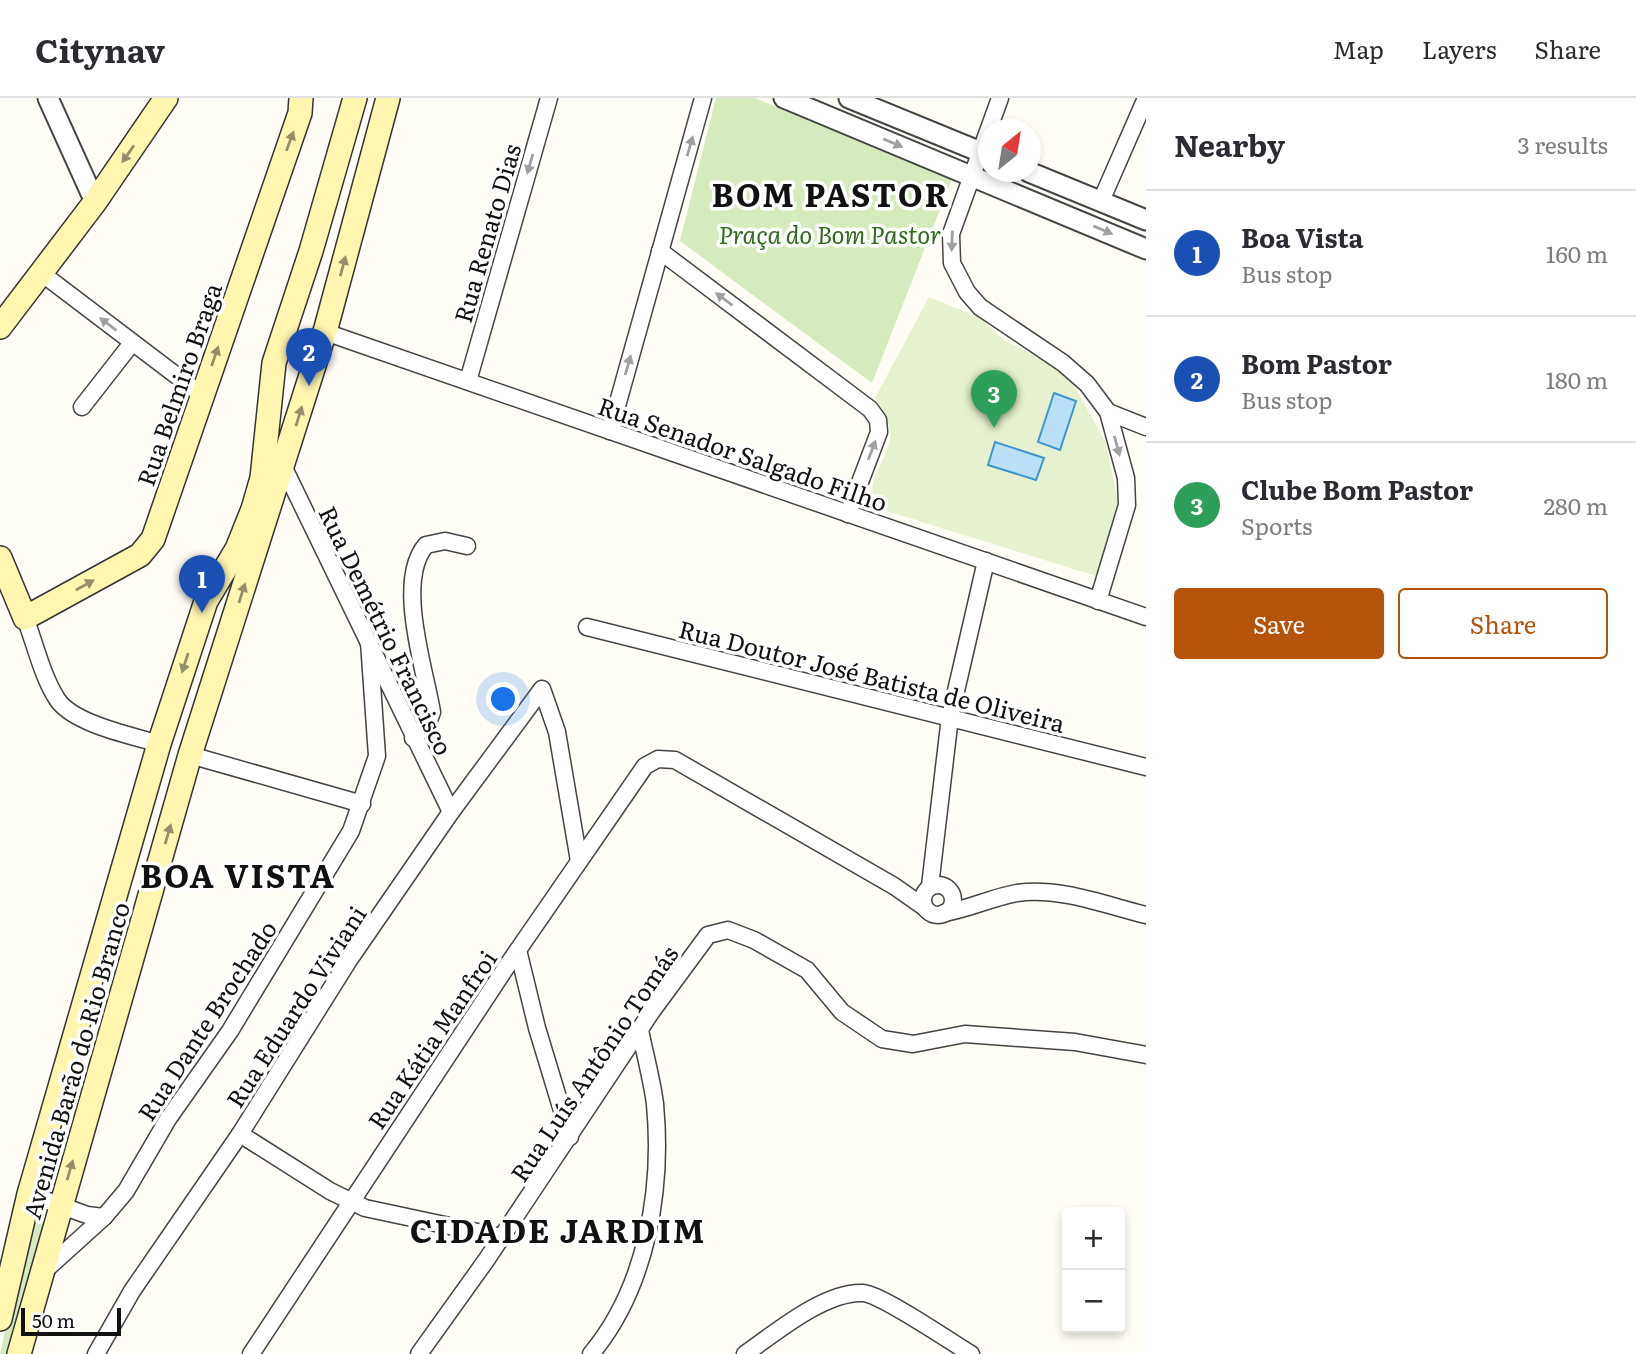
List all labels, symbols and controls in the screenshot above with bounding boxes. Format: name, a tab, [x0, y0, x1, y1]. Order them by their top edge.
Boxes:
text: Citynav	[35, 24, 165, 73]
text: Map	[1333, 31, 1384, 66]
text: Layers	[1422, 31, 1496, 66]
text: Share	[1534, 31, 1601, 66]
north arrow	[978, 119, 1041, 182]
text: Nearby	[1174, 122, 1285, 166]
text: 3 results	[1517, 127, 1608, 161]
one-way arrow	[285, 131, 296, 152]
one-way arrow	[685, 135, 695, 156]
one-way arrow	[882, 138, 903, 149]
street label: Rua Renato Dias	[444, 139, 528, 327]
one-way arrow	[121, 145, 135, 163]
one-way arrow	[524, 153, 535, 175]
district label: BOM PASTOR	[712, 169, 950, 217]
park label: Praça do Bom Pastor	[719, 216, 941, 251]
text: Boa Vista	[1241, 217, 1363, 256]
one-way arrow	[1093, 224, 1113, 236]
one-way arrow	[947, 230, 958, 252]
text: 1	[1192, 236, 1202, 270]
text: 160 m	[1546, 236, 1608, 270]
one-way arrow	[338, 255, 348, 276]
text: Bus stop	[1241, 256, 1333, 290]
street label: Rua Belmiro Braga	[127, 278, 229, 490]
one-way arrow	[715, 293, 733, 307]
one-way arrow	[100, 317, 118, 332]
pin: 2	[286, 328, 332, 386]
text: Bom Pastor	[1241, 343, 1392, 382]
one-way arrow	[210, 346, 221, 367]
one-way arrow	[623, 354, 634, 376]
text: 2	[1191, 362, 1203, 396]
text: 180 m	[1546, 362, 1608, 396]
pin: 3	[971, 370, 1017, 428]
text: Bus stop	[1241, 382, 1333, 416]
street label: Rua Senador Salgado Filho	[594, 387, 892, 519]
one-way arrow	[295, 405, 305, 426]
one-way arrow	[1112, 435, 1123, 457]
one-way arrow	[867, 439, 878, 460]
text: Clube Bom Pastor	[1241, 469, 1473, 508]
text: 3	[1191, 488, 1203, 522]
text: 280 m	[1543, 488, 1608, 522]
street label: Rua Demétrio Francisco	[311, 500, 463, 760]
text: Sports	[1241, 508, 1312, 542]
pin: 1	[179, 555, 225, 613]
one-way arrow	[75, 579, 95, 591]
one-way arrow	[238, 583, 248, 604]
button: Save	[1174, 588, 1384, 659]
button: Share	[1398, 588, 1608, 659]
street label: Rua Doutor José Batista de Oliveira	[675, 610, 1069, 740]
one-way arrow	[180, 653, 190, 674]
your location	[486, 682, 520, 716]
one-way arrow	[163, 823, 173, 844]
district label: BOA VISTA	[140, 850, 336, 898]
street label: Avenida Barão do Rio Branco	[13, 897, 137, 1223]
street label: Rua Eduardo Viviani	[216, 898, 374, 1114]
street label: Rua Dante Brochado	[128, 913, 284, 1127]
street label: Rua Luís Antônio Tomás	[501, 938, 685, 1188]
street label: Rua Kátia Manfroi	[358, 942, 504, 1136]
one-way arrow	[66, 1159, 76, 1180]
district label: CIDADE JARDIM	[410, 1205, 706, 1253]
map controls	[1062, 1207, 1125, 1333]
button: +	[1062, 1207, 1125, 1270]
button: −	[1062, 1270, 1125, 1333]
scale bar	[21, 1305, 121, 1337]
text: 50 m	[32, 1306, 75, 1334]

